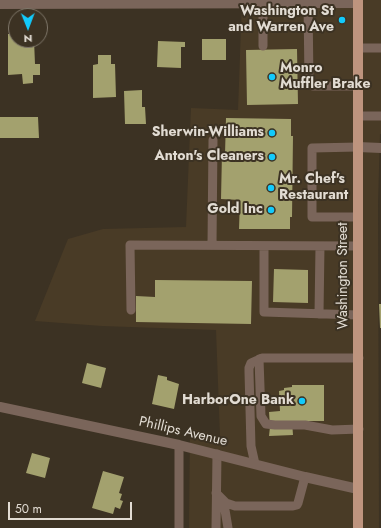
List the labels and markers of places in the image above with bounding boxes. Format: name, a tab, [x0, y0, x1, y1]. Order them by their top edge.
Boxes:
place label: Washington St and Warren Ave	[228, 4, 334, 36]
marker: Washington St and Warren Ave	[337, 15, 347, 25]
place label: Monro Muffler Brake	[280, 61, 370, 94]
marker: Monro Muffler Brake	[267, 72, 277, 82]
place label: Sherwin-Williams	[152, 125, 264, 141]
marker: Sherwin-Williams	[267, 128, 277, 138]
place label: Anton's Cleaners	[154, 149, 264, 165]
marker: Anton's Cleaners	[267, 152, 277, 162]
place label: Mr. Chef's Restaurant	[279, 172, 348, 204]
marker: Mr. Chef's Restaurant	[266, 183, 276, 193]
place label: Gold Inc	[207, 202, 263, 218]
marker: Gold Inc	[266, 205, 276, 215]
place label: HarborOne Bank	[182, 393, 294, 409]
marker: HarborOne Bank	[297, 396, 307, 406]

